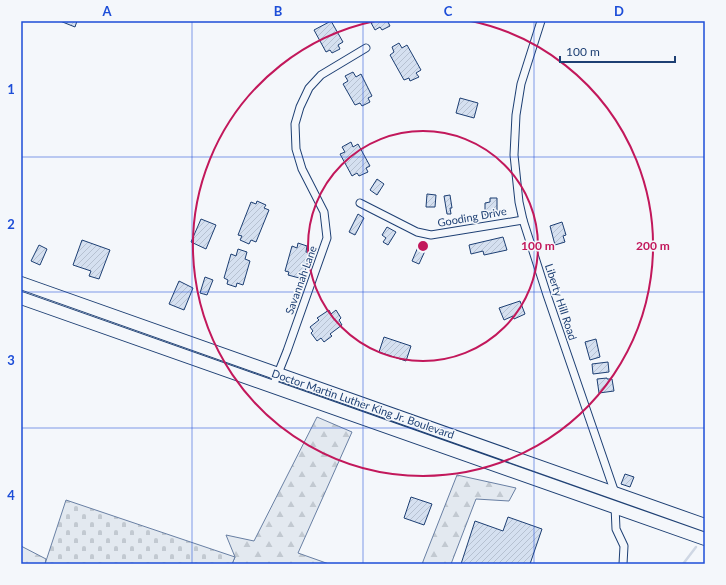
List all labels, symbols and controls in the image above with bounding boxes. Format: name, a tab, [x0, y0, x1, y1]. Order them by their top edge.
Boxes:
text: A	[101, 3, 112, 19]
text: B	[274, 3, 283, 19]
text: C	[444, 3, 453, 19]
text: D	[614, 3, 624, 19]
scale bar	[560, 38, 675, 64]
text: 100 m	[566, 44, 600, 59]
text: 1	[7, 81, 15, 97]
street label: Gooding Drive	[436, 204, 508, 229]
text: 2	[7, 216, 15, 232]
text: 100 m	[521, 238, 555, 253]
text: 200 m	[636, 238, 670, 253]
centre of rings	[416, 239, 430, 253]
street label: Savannah Lane	[282, 244, 319, 316]
street label: Liberty Hill Road	[543, 262, 580, 342]
text: 3	[7, 352, 15, 368]
street label: Doctor Martin Luther King Jr. Boulevard	[270, 366, 456, 441]
text: 4	[7, 487, 15, 503]

